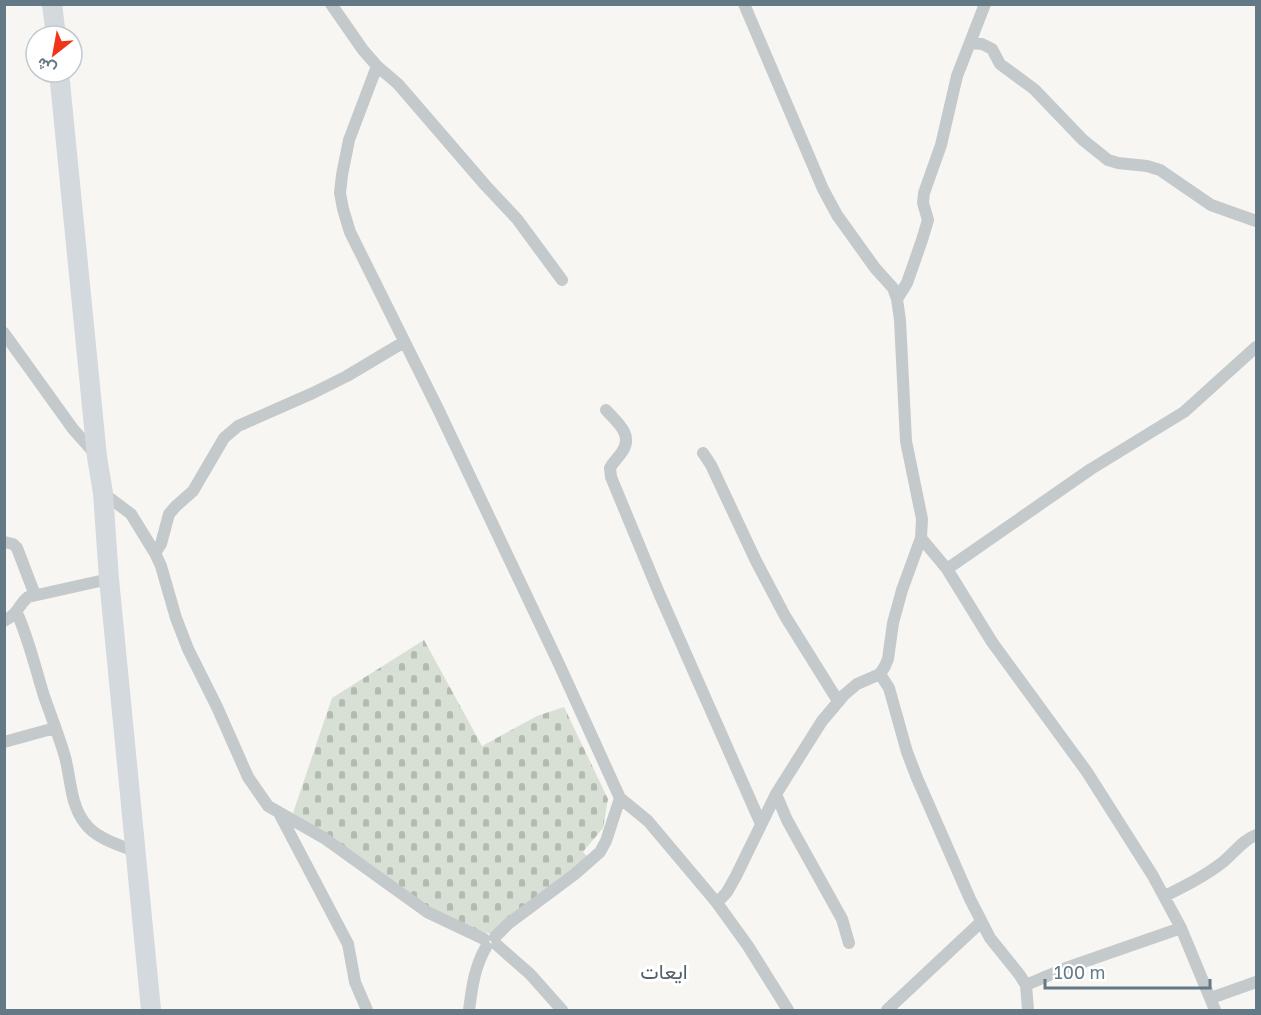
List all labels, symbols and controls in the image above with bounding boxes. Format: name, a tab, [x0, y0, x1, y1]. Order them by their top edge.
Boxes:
north arrow	[24, 24, 84, 84]
text: ش	[33, 53, 60, 80]
scale bar	[1045, 952, 1210, 990]
district label: ايعات	[640, 958, 688, 984]
text: 100 m	[1054, 961, 1105, 983]

